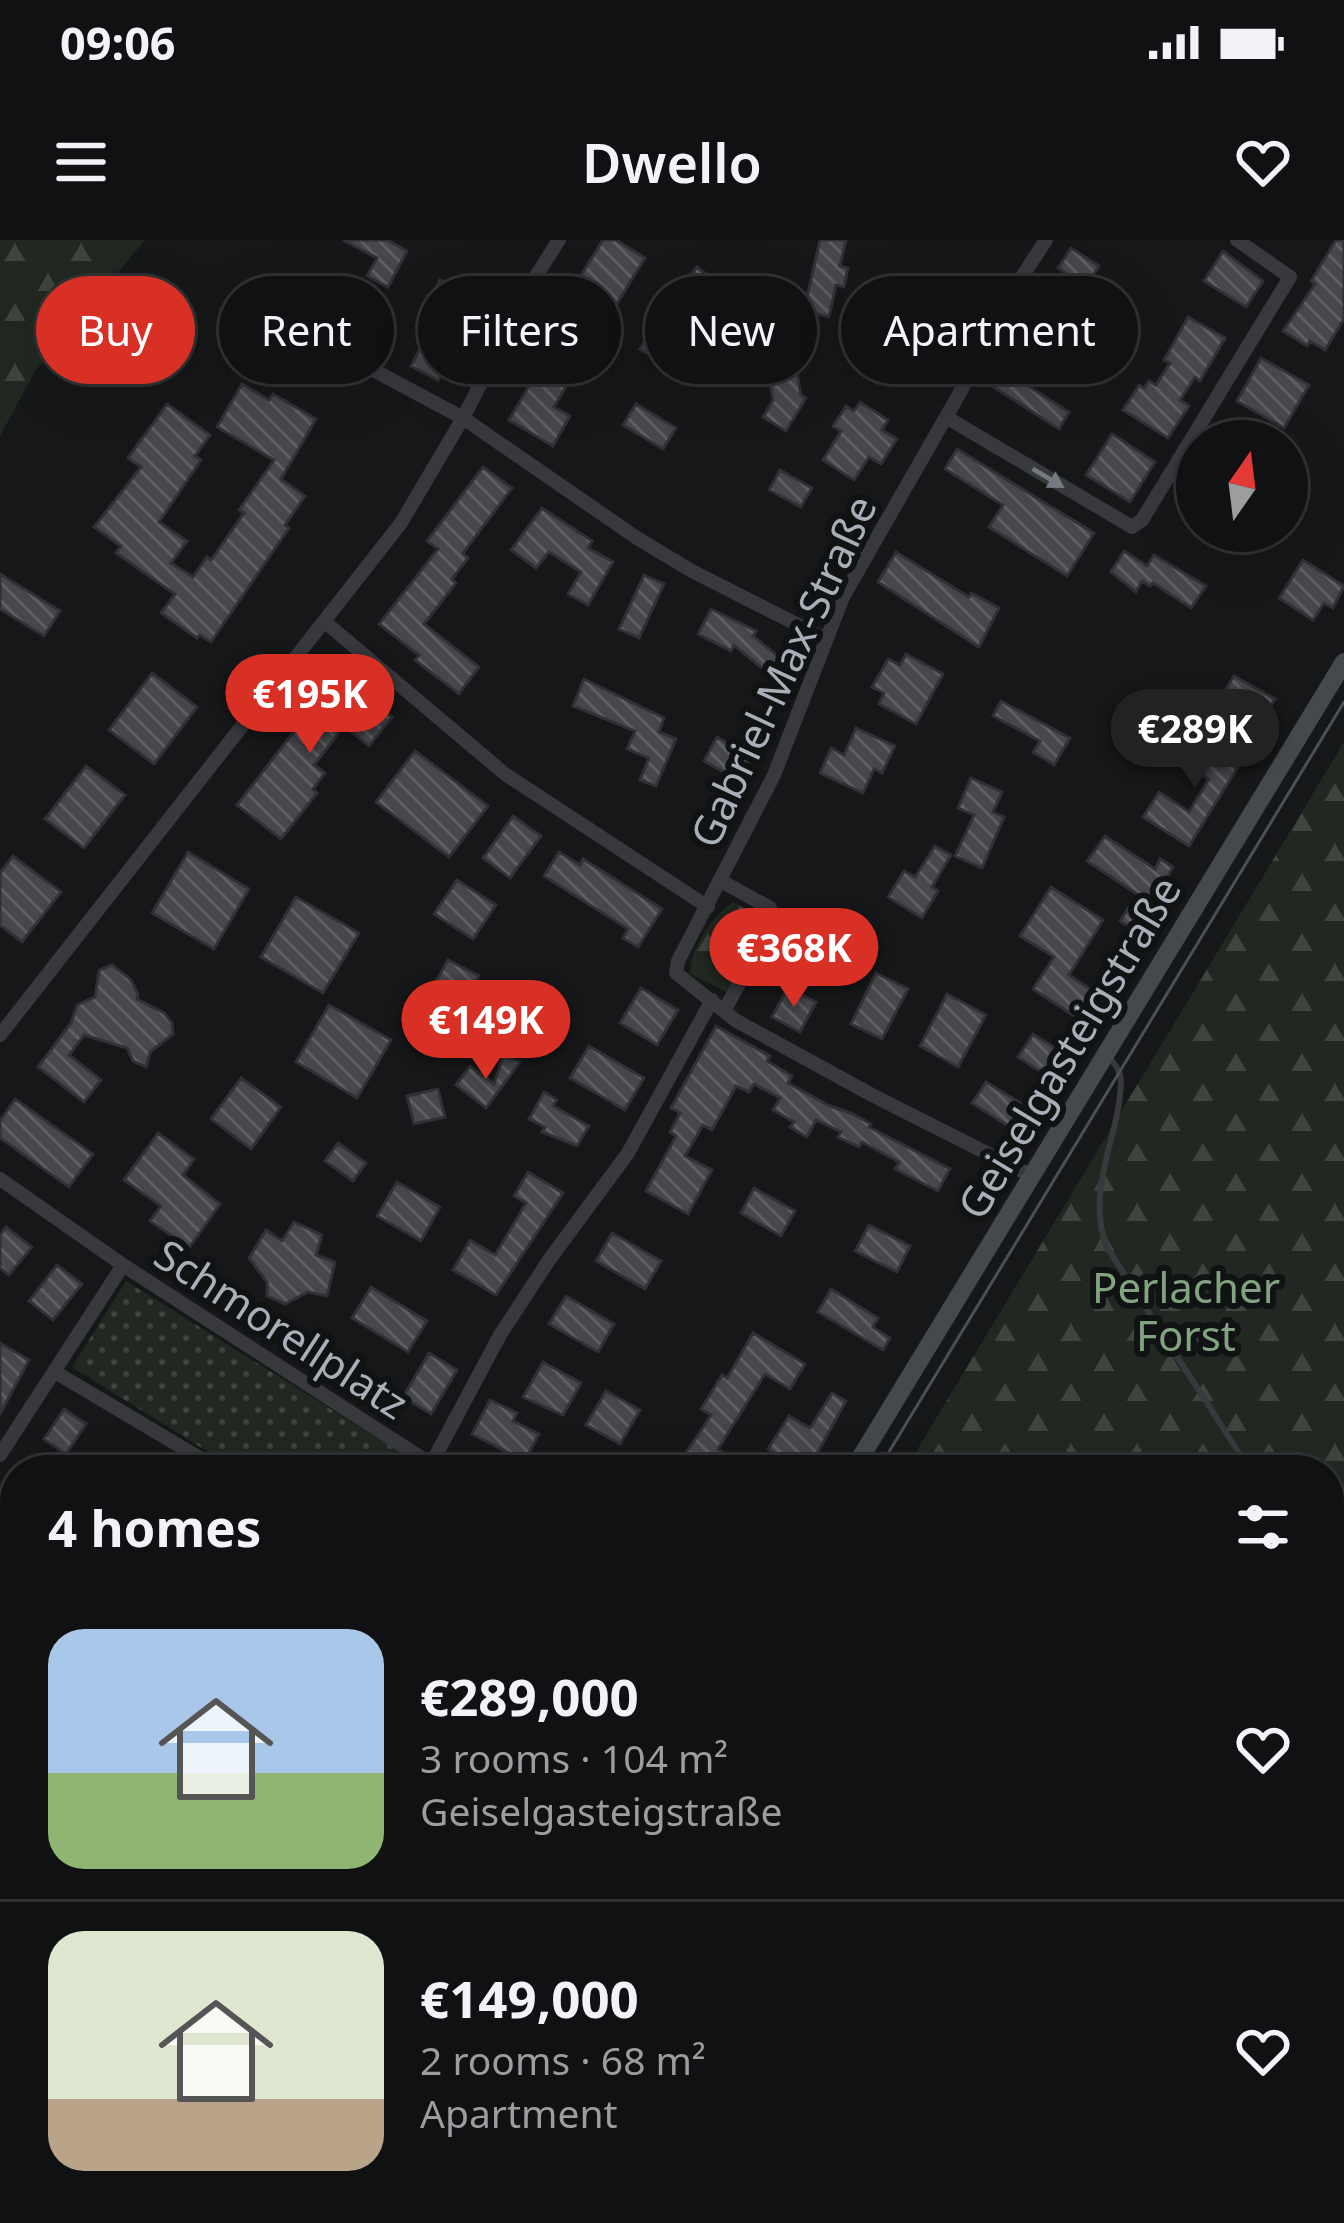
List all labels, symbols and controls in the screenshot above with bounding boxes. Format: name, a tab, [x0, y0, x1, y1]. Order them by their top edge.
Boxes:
text: 09:06	[60, 12, 176, 73]
text: Dwello	[582, 125, 762, 199]
icon: menu	[48, 129, 114, 195]
icon: heart	[1230, 129, 1296, 195]
chip: Buy	[36, 276, 195, 384]
chip: Rent	[219, 276, 394, 384]
chip: Filters	[418, 276, 621, 384]
chip: New	[645, 276, 817, 384]
chip: Apartment	[841, 276, 1138, 384]
north arrow	[1176, 420, 1308, 552]
map controls	[1176, 420, 1308, 552]
one-way arrow	[1031, 467, 1065, 488]
street label: Gabriel-Max-Straße	[675, 486, 889, 856]
pin: €195K	[226, 654, 394, 756]
text: €195K	[252, 666, 368, 719]
pin: €289K	[1111, 689, 1279, 791]
text: €289K	[1137, 701, 1253, 754]
street label: Geiselgasteigstraße	[943, 865, 1193, 1229]
pin: €368K	[710, 908, 878, 1010]
text: €368K	[736, 920, 852, 973]
pin: €149K	[402, 980, 570, 1082]
text: €149K	[428, 992, 544, 1045]
street label: Schmorellplatz	[145, 1225, 419, 1431]
park label: Perlacher Forst	[1092, 1258, 1280, 1363]
text: 4 homes	[48, 1492, 261, 1562]
icon: filters	[1230, 1494, 1296, 1560]
text: €289,000	[420, 1661, 639, 1731]
icon: home	[144, 1677, 288, 1821]
icon: heart	[1230, 1716, 1296, 1782]
text: 3 rooms · 104 m²	[420, 1731, 728, 1784]
text: Geiselgasteigstraße	[420, 1784, 782, 1837]
text: €149,000	[420, 1963, 639, 2033]
icon: home	[144, 1979, 288, 2123]
icon: heart	[1230, 2018, 1296, 2084]
text: 2 rooms · 68 m²	[420, 2033, 706, 2086]
text: Apartment	[420, 2086, 618, 2139]

